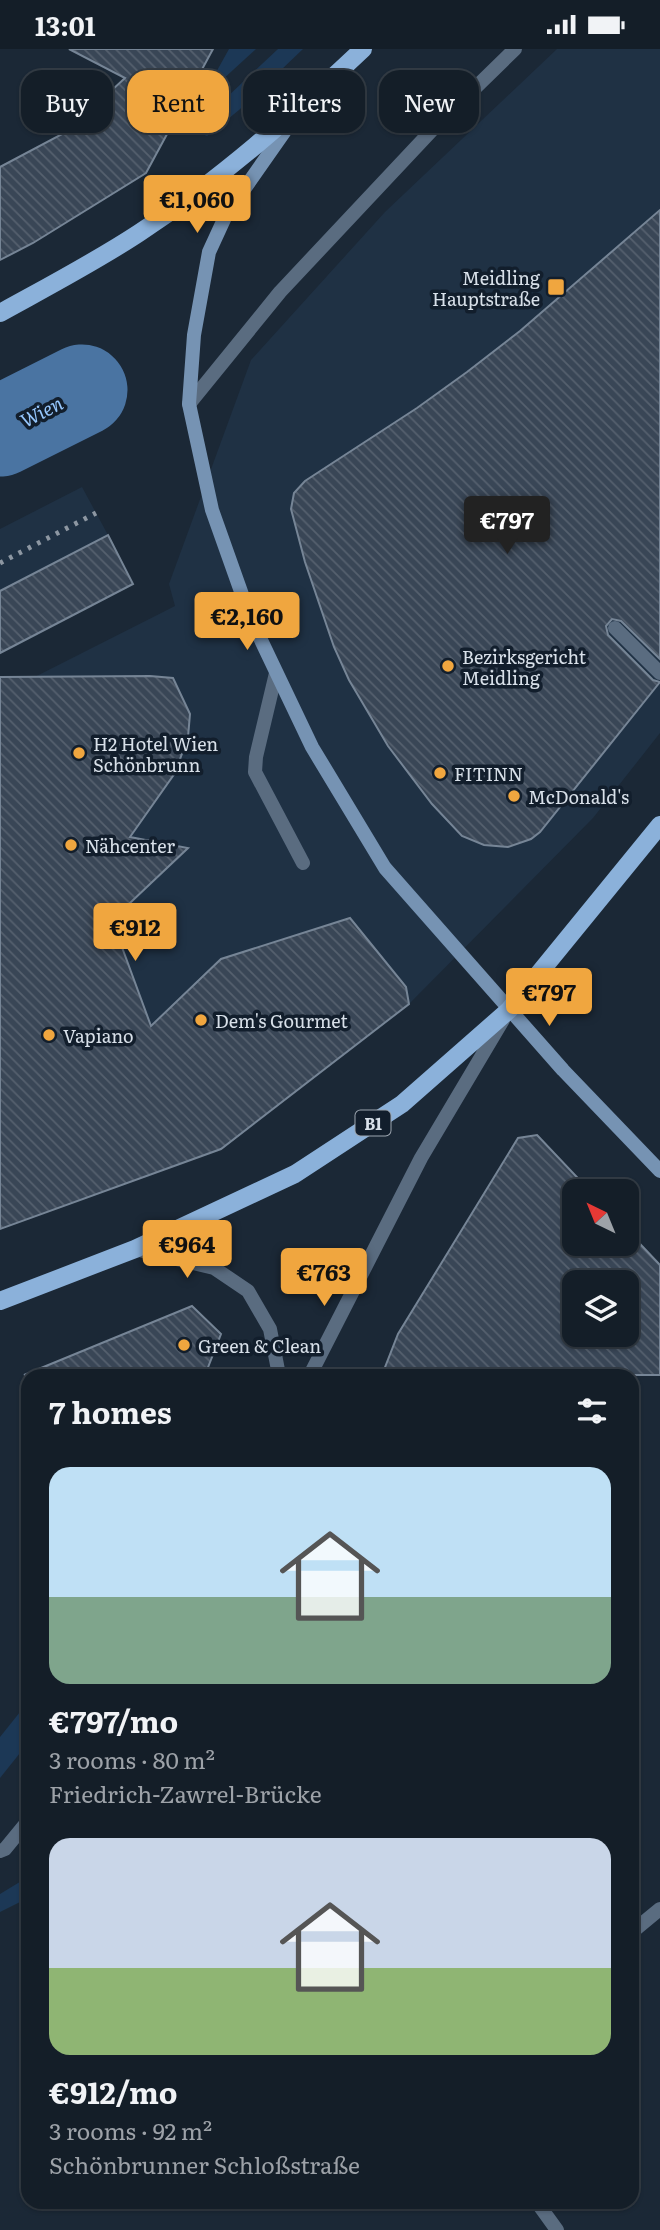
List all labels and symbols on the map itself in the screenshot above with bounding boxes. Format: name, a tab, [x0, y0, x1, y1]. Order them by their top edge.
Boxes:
pin: €1,060	[140, 176, 254, 235]
place label: Meidling Hauptstraße	[432, 264, 541, 312]
marker: Meidling Hauptstraße	[546, 277, 566, 297]
water label: Wien	[15, 388, 68, 434]
pin: €797	[466, 497, 548, 556]
pin: €2,160	[190, 593, 304, 652]
place label: Bezirksgericht Meidling	[462, 643, 587, 691]
marker: Bezirksgericht Meidling	[440, 658, 456, 674]
place label: H2 Hotel Wien Schönbrunn	[93, 730, 218, 778]
marker: H2 Hotel Wien Schönbrunn	[71, 745, 87, 761]
place label: FITINN	[454, 760, 523, 787]
marker: FITINN	[432, 765, 448, 781]
place label: McDonald's	[528, 783, 629, 810]
marker: McDonald's	[506, 788, 522, 804]
place label: Nähcenter	[85, 832, 175, 859]
marker: Nähcenter	[63, 837, 79, 853]
pin: €912	[94, 904, 176, 963]
pin: €797	[508, 969, 590, 1028]
place label: Dem's Gourmet	[215, 1007, 348, 1034]
marker: Dem's Gourmet	[193, 1012, 209, 1028]
place label: Vapiano	[63, 1022, 134, 1049]
marker: Vapiano	[41, 1027, 57, 1043]
road number: B1	[356, 1111, 390, 1135]
north arrow	[562, 1179, 639, 1257]
pin: €964	[146, 1221, 228, 1280]
pin: €763	[283, 1249, 365, 1308]
place label: Green & Clean	[198, 1332, 321, 1359]
marker: Green & Clean	[176, 1337, 192, 1353]

